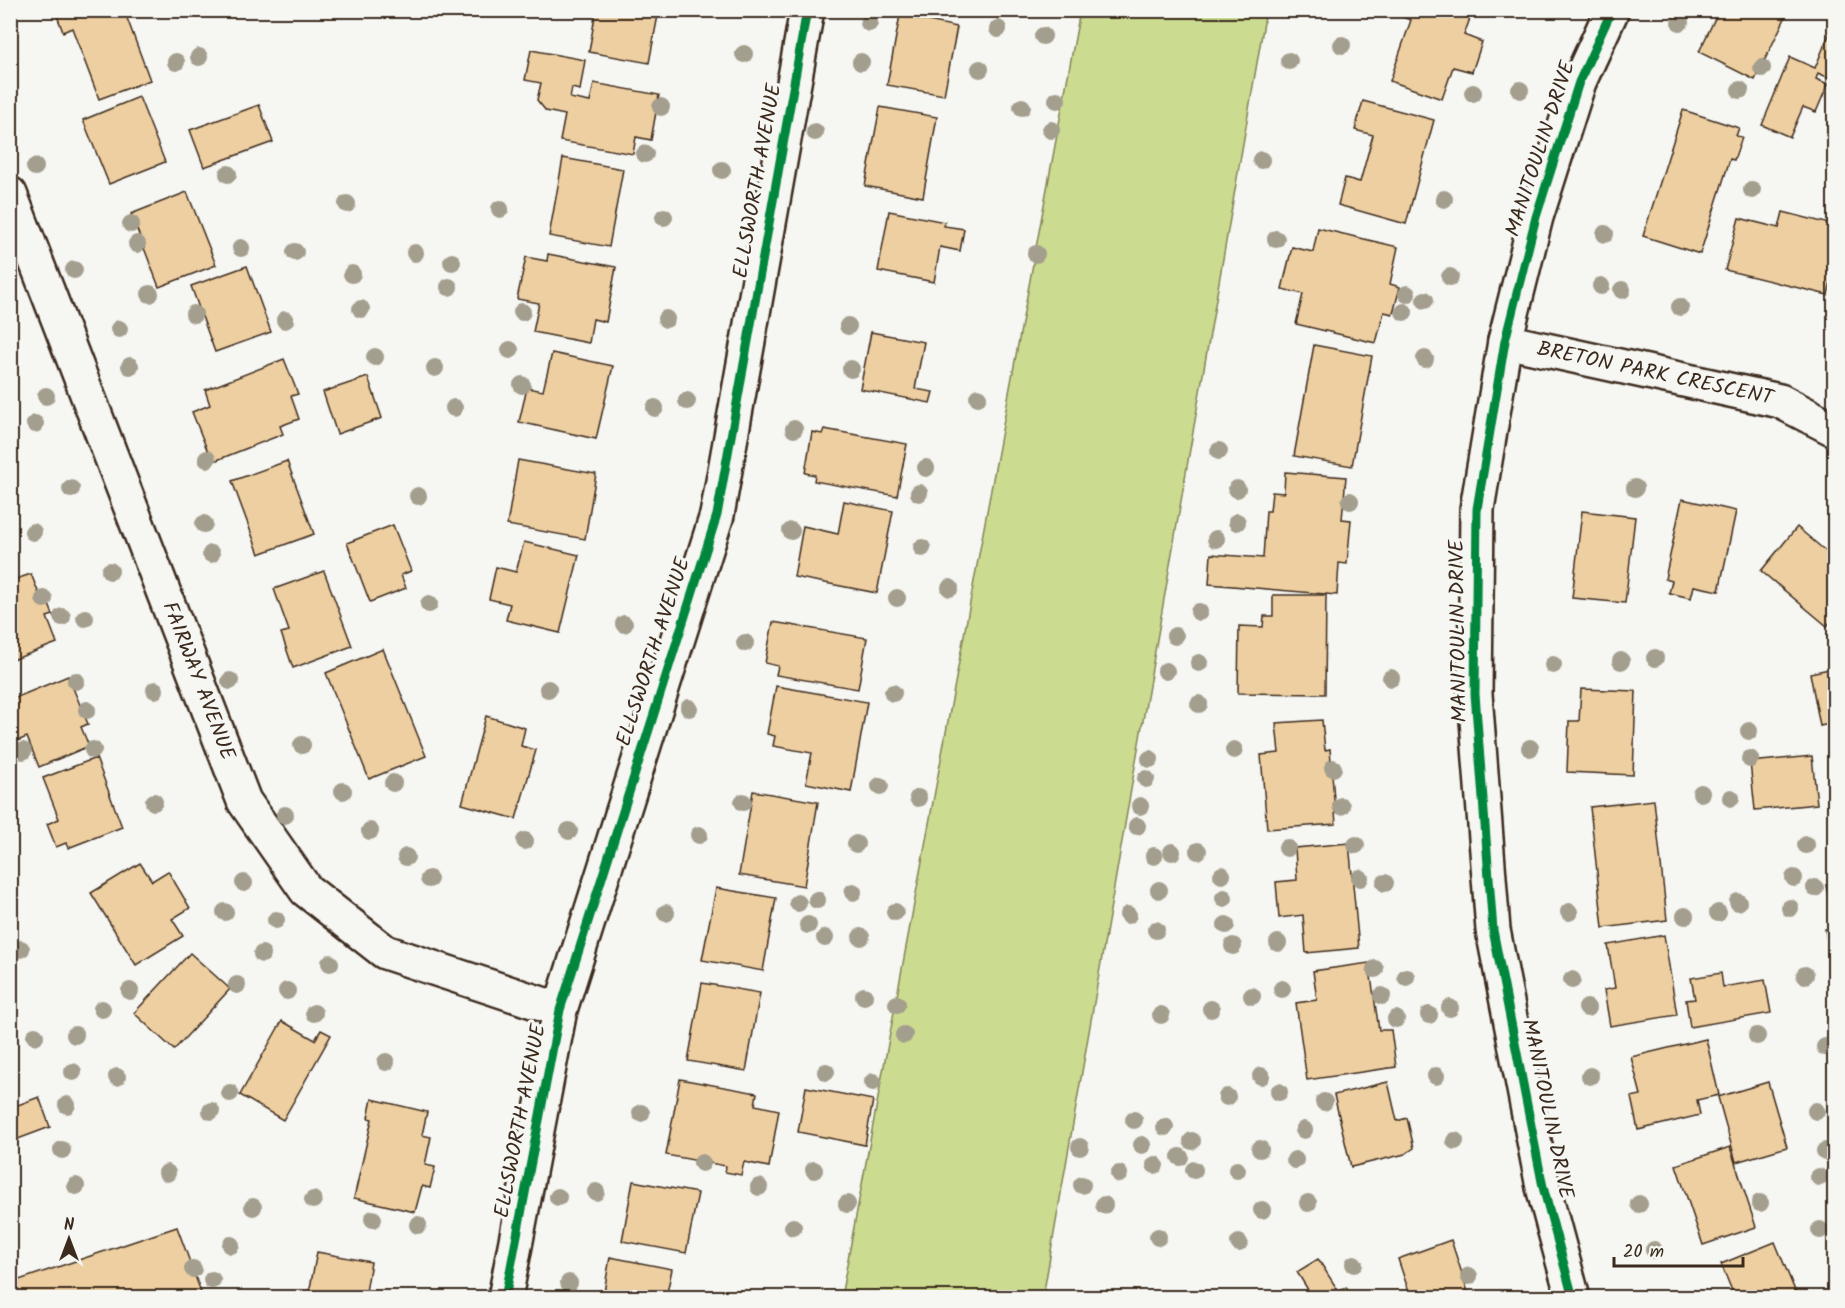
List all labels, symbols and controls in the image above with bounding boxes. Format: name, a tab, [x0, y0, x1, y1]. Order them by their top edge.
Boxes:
street label: MANITOULIN DRIVE	[1497, 56, 1585, 241]
street label: ELLSWORTH AVENUE	[725, 80, 791, 281]
street label: BRETON PARK CRESCENT	[1534, 333, 1778, 416]
street label: MANITOULIN DRIVE	[1441, 538, 1477, 723]
street label: ELLSWORTH AVENUE	[608, 553, 700, 751]
street label: FAIRWAY AVENUE	[153, 597, 244, 766]
street label: MANITOULIN DRIVE	[1512, 1016, 1582, 1203]
street label: ELLSWORTH AVENUE	[486, 1020, 556, 1221]
north arrow	[39, 1209, 99, 1269]
text: N	[64, 1213, 74, 1238]
scale bar	[1614, 1230, 1743, 1268]
text: 20 m	[1623, 1238, 1664, 1267]

